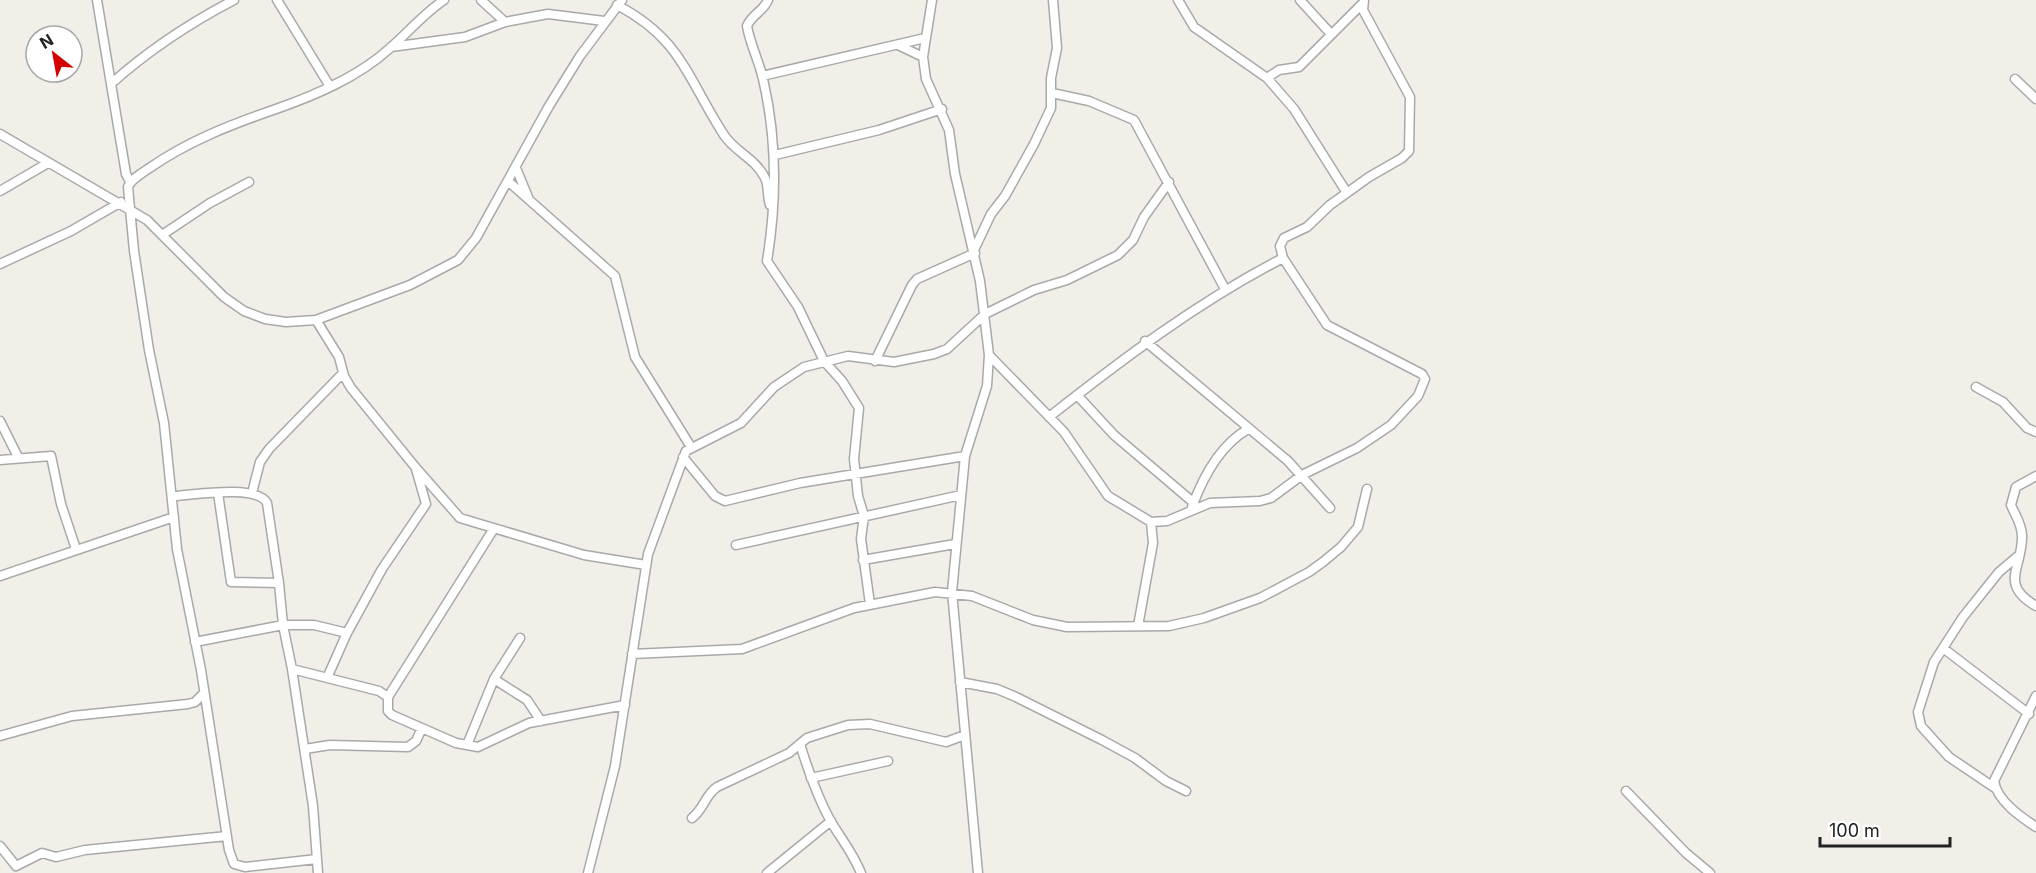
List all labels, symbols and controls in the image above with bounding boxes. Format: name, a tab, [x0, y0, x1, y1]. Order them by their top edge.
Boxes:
north arrow	[24, 24, 84, 84]
text: N	[36, 29, 57, 53]
scale bar	[1820, 810, 1950, 848]
text: 100 m	[1829, 820, 1880, 841]

